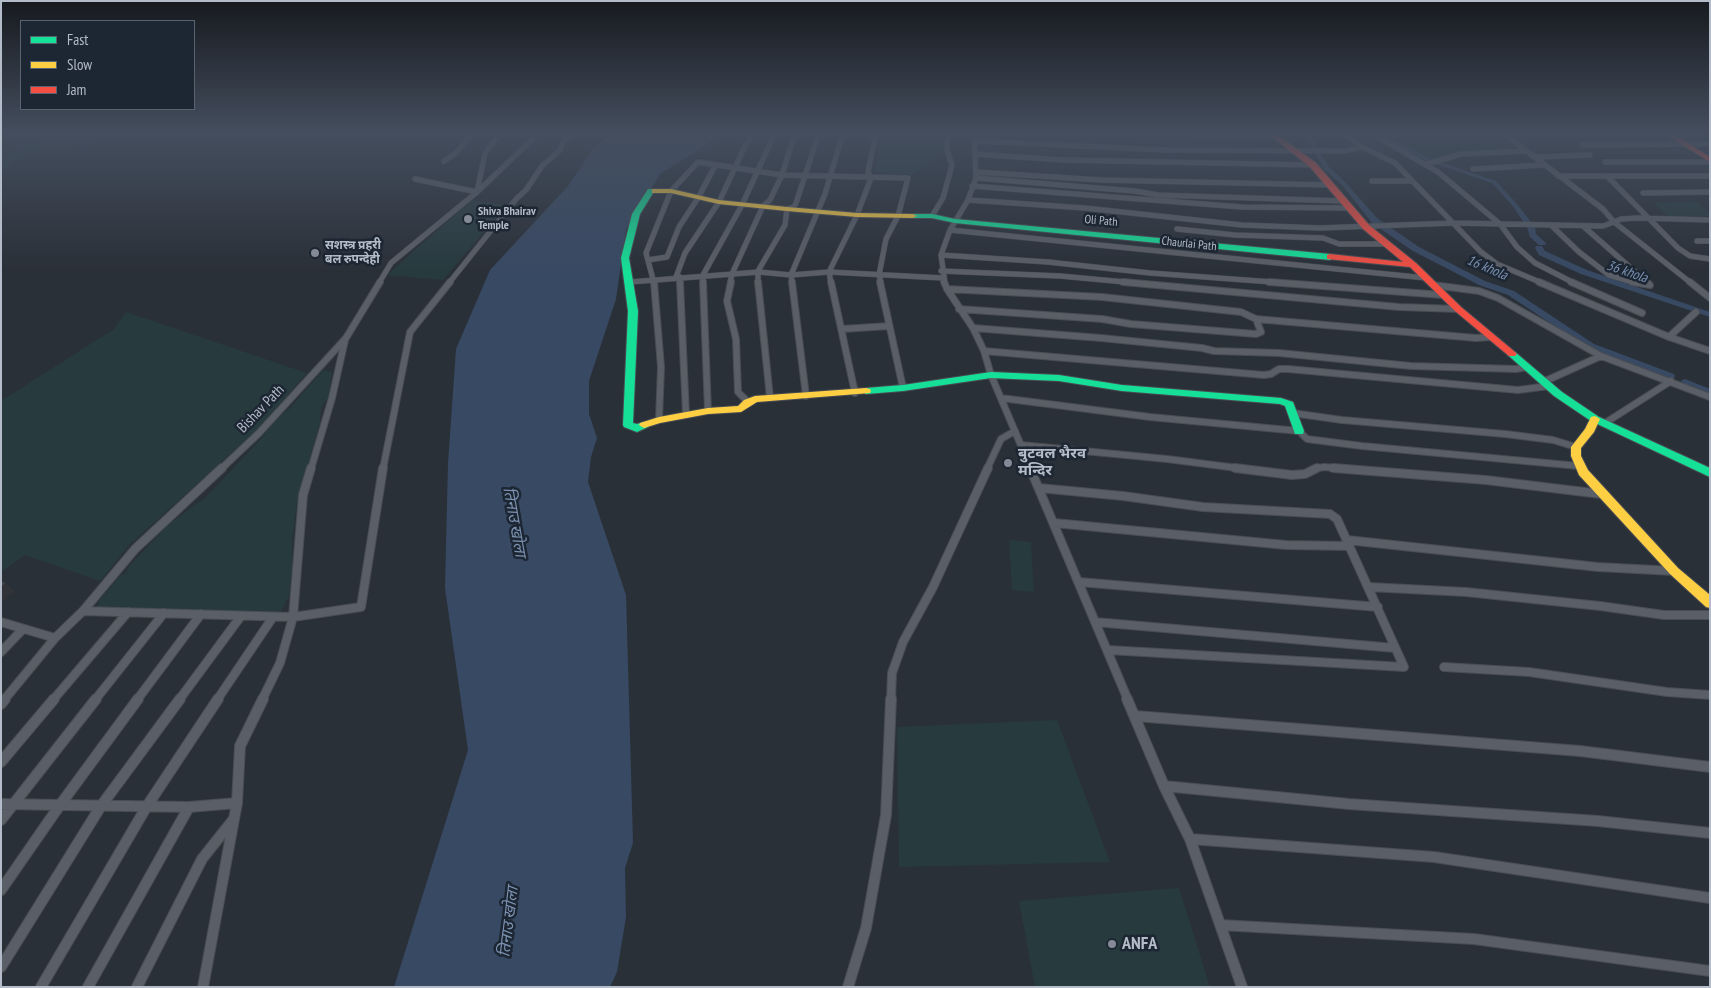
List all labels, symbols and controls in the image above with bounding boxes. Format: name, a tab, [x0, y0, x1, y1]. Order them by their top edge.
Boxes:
legend	[20, 20, 195, 110]
text: Fast	[67, 30, 88, 49]
text: Slow	[67, 55, 92, 74]
text: Jam	[67, 80, 86, 99]
place label: Shiva Bhairav Temple	[478, 205, 536, 233]
street label: Oli Path	[1084, 212, 1118, 230]
marker: Shiva Bhairav Temple	[462, 213, 474, 225]
street label: Chaurlai Path	[1161, 234, 1217, 254]
place label: सशस्त्र प्रहरी बल रुपन्देही	[325, 239, 381, 267]
marker: सशस्त्र प्रहरी बल रुपन्देही	[309, 247, 321, 259]
water label: 16 khola	[1464, 252, 1510, 284]
water label: 36 khola	[1604, 257, 1650, 287]
street label: Bishav Path	[234, 381, 288, 437]
place label: बुटवल भैरव मन्दिर	[1018, 445, 1086, 480]
marker: बुटवल भैरव मन्दिर	[1002, 457, 1014, 469]
water label: तिनाउ खोला	[498, 486, 530, 558]
water label: तिनाउ खोला	[495, 886, 523, 958]
place label: ANFA	[1122, 933, 1157, 955]
marker: ANFA	[1106, 938, 1118, 950]

